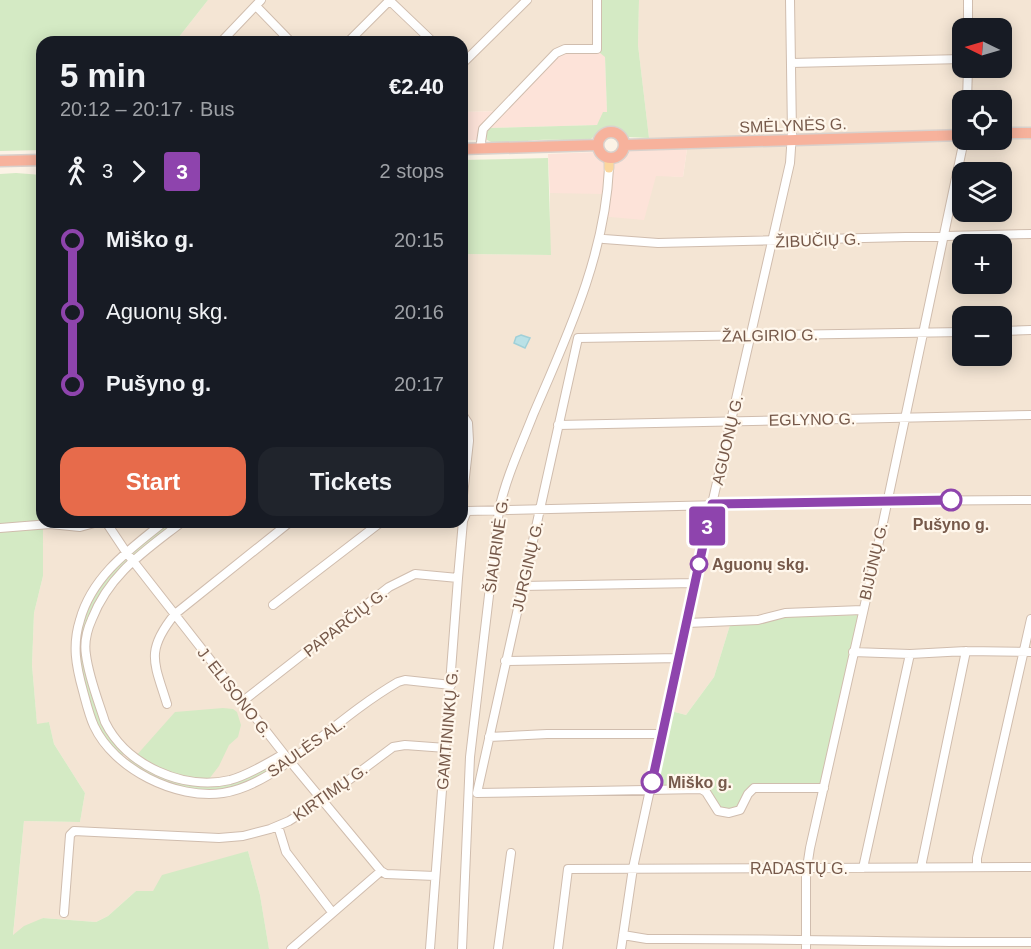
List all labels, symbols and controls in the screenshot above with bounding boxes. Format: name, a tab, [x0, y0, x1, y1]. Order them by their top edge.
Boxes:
north arrow	[952, 18, 1012, 78]
map controls	[952, 18, 1012, 366]
text: 5 min	[60, 57, 146, 94]
text: €2.40	[389, 74, 444, 99]
button: locate	[952, 90, 1012, 150]
text: 20:12 – 20:17 · Bus	[60, 98, 235, 120]
street label: SMĖLYNĖS G.	[739, 114, 847, 136]
icon: walk	[60, 155, 93, 188]
icon: forward	[122, 155, 155, 188]
text: 3	[102, 160, 113, 182]
text: 3	[176, 160, 188, 183]
text: 2 stops	[380, 160, 444, 182]
button: layers	[952, 162, 1012, 222]
text: Miško g.	[106, 227, 194, 252]
text: 20:15	[394, 229, 444, 251]
street label: ŽIBUČIŲ G.	[775, 230, 861, 250]
button: +	[952, 234, 1012, 294]
text: Aguonų skg.	[106, 299, 228, 324]
text: 20:16	[394, 301, 444, 323]
button: −	[952, 306, 1012, 366]
street label: ŽALGIRIO G.	[722, 325, 818, 345]
text: Pušyno g.	[106, 371, 211, 396]
text: 20:17	[394, 373, 444, 395]
street label: AGUONŲ G.	[709, 394, 746, 487]
street label: EGLYNO G.	[768, 410, 856, 429]
button: Start	[60, 447, 246, 516]
button: Tickets	[258, 447, 444, 516]
marker: Pušyno g.	[940, 489, 962, 511]
street label: ŠIAURINĖ G.	[480, 496, 512, 594]
line badge: 3	[688, 506, 726, 546]
text: 3	[701, 515, 713, 538]
place label: Pušyno g.	[913, 516, 989, 533]
street label: JURGINŲ G.	[509, 519, 546, 613]
street label: BIJŪNŲ G.	[856, 521, 891, 602]
marker: Aguonų skg.	[690, 555, 708, 573]
place label: Aguonų skg.	[712, 556, 809, 573]
street label: PAPARČIŲ G.	[300, 584, 390, 660]
street label: J. ELISONO G.	[194, 644, 275, 741]
street label: GAMTININKŲ G.	[434, 668, 461, 790]
street label: SAULĖS AL.	[264, 714, 348, 780]
street label: KIRTIMŲ G.	[290, 761, 371, 824]
marker: Miško g.	[641, 771, 663, 793]
place label: Miško g.	[668, 774, 732, 791]
street label: RADASTŲ G.	[750, 860, 848, 877]

